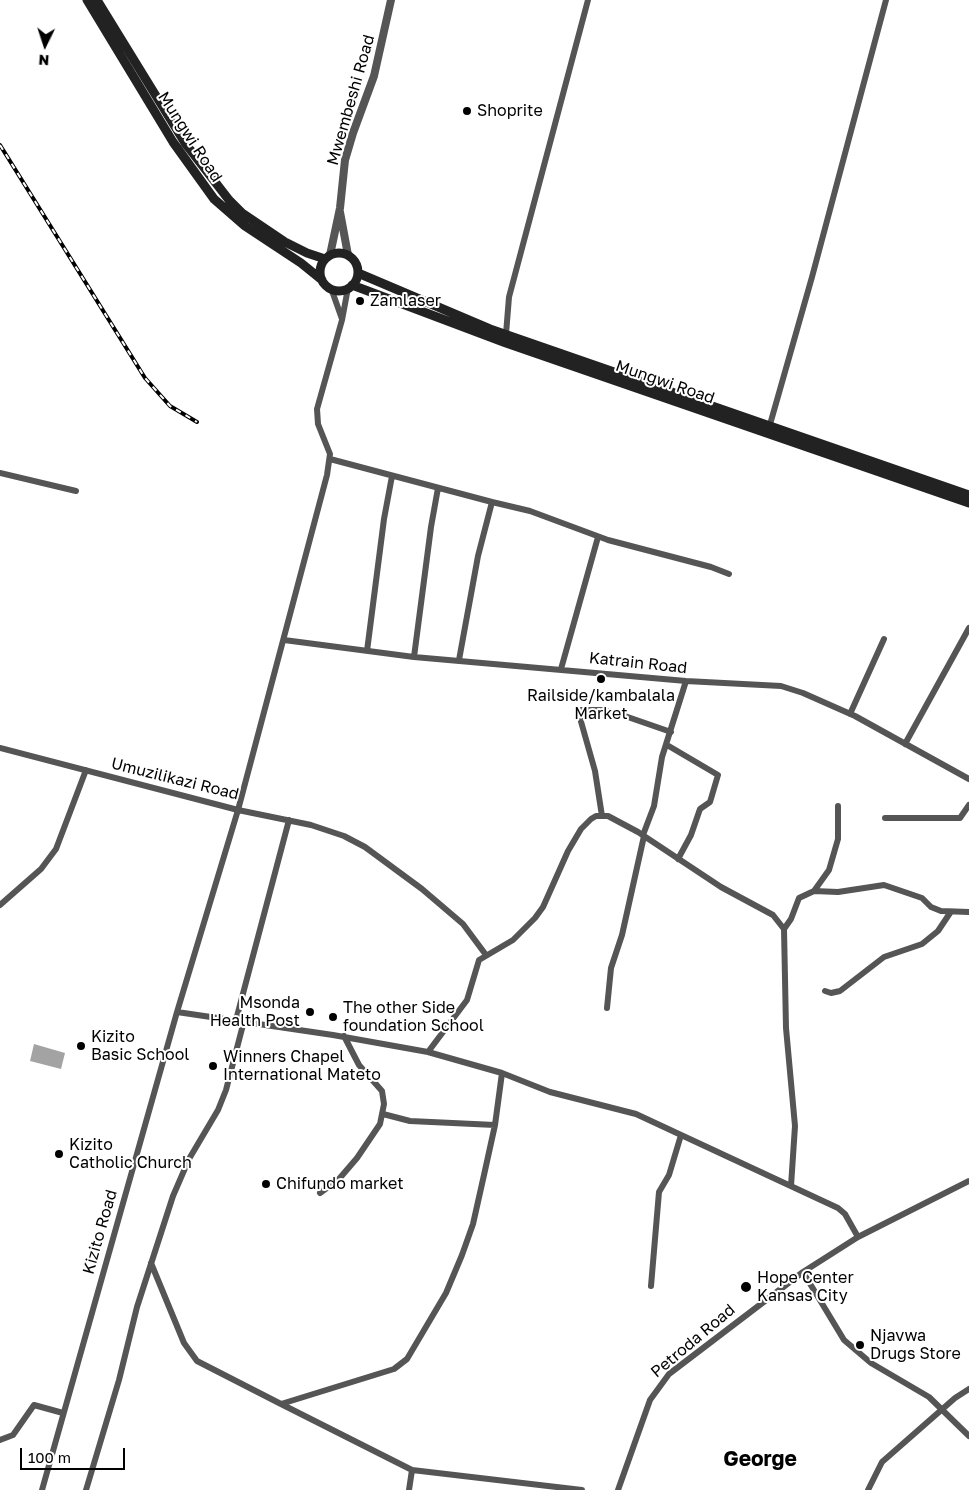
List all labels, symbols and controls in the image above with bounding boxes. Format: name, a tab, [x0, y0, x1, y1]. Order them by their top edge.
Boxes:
north arrow	[20, 20, 70, 70]
street label: Mwembeshi Road	[323, 33, 379, 167]
text: N	[38, 52, 50, 69]
street label: Mungwi Road	[154, 88, 226, 186]
place label: Shoprite	[477, 101, 543, 121]
marker: Shoprite	[461, 105, 473, 117]
place label: Zamlaser	[370, 291, 441, 311]
marker: Zamlaser	[354, 295, 366, 307]
street label: Mungwi Road	[613, 356, 717, 408]
street label: Katrain Road	[588, 648, 688, 678]
marker: Railside/kambalala Market	[595, 673, 607, 685]
place label: Railside/kambalala Market	[527, 686, 675, 724]
street label: Umuzilikazi Road	[109, 754, 241, 804]
place label: Msonda Health Post	[210, 993, 300, 1031]
place label: The other Side foundation School	[343, 998, 484, 1036]
marker: Msonda Health Post	[304, 1006, 316, 1018]
marker: The other Side foundation School	[327, 1011, 339, 1023]
place label: Kizito Basic School	[91, 1027, 189, 1065]
marker: Kizito Basic School	[75, 1040, 87, 1052]
place label: Winners Chapel International Mateto	[223, 1047, 381, 1085]
marker: Winners Chapel International Mateto	[207, 1060, 219, 1072]
place label: Kizito Catholic Church	[69, 1135, 192, 1173]
marker: Kizito Catholic Church	[53, 1148, 65, 1160]
place label: Chifundo market	[276, 1174, 404, 1194]
marker: Chifundo market	[260, 1178, 272, 1190]
street label: Kizito Road	[79, 1188, 121, 1276]
place label: Hope Center Kansas City	[757, 1268, 854, 1306]
marker: Hope Center Kansas City	[739, 1280, 753, 1294]
street label: Petroda Road	[647, 1300, 739, 1382]
place label: Njavwa Drugs Store	[870, 1326, 961, 1364]
marker: Njavwa Drugs Store	[854, 1339, 866, 1351]
scale bar	[22, 1438, 128, 1470]
district label: George	[723, 1446, 797, 1472]
text: 100 m	[28, 1448, 71, 1466]

